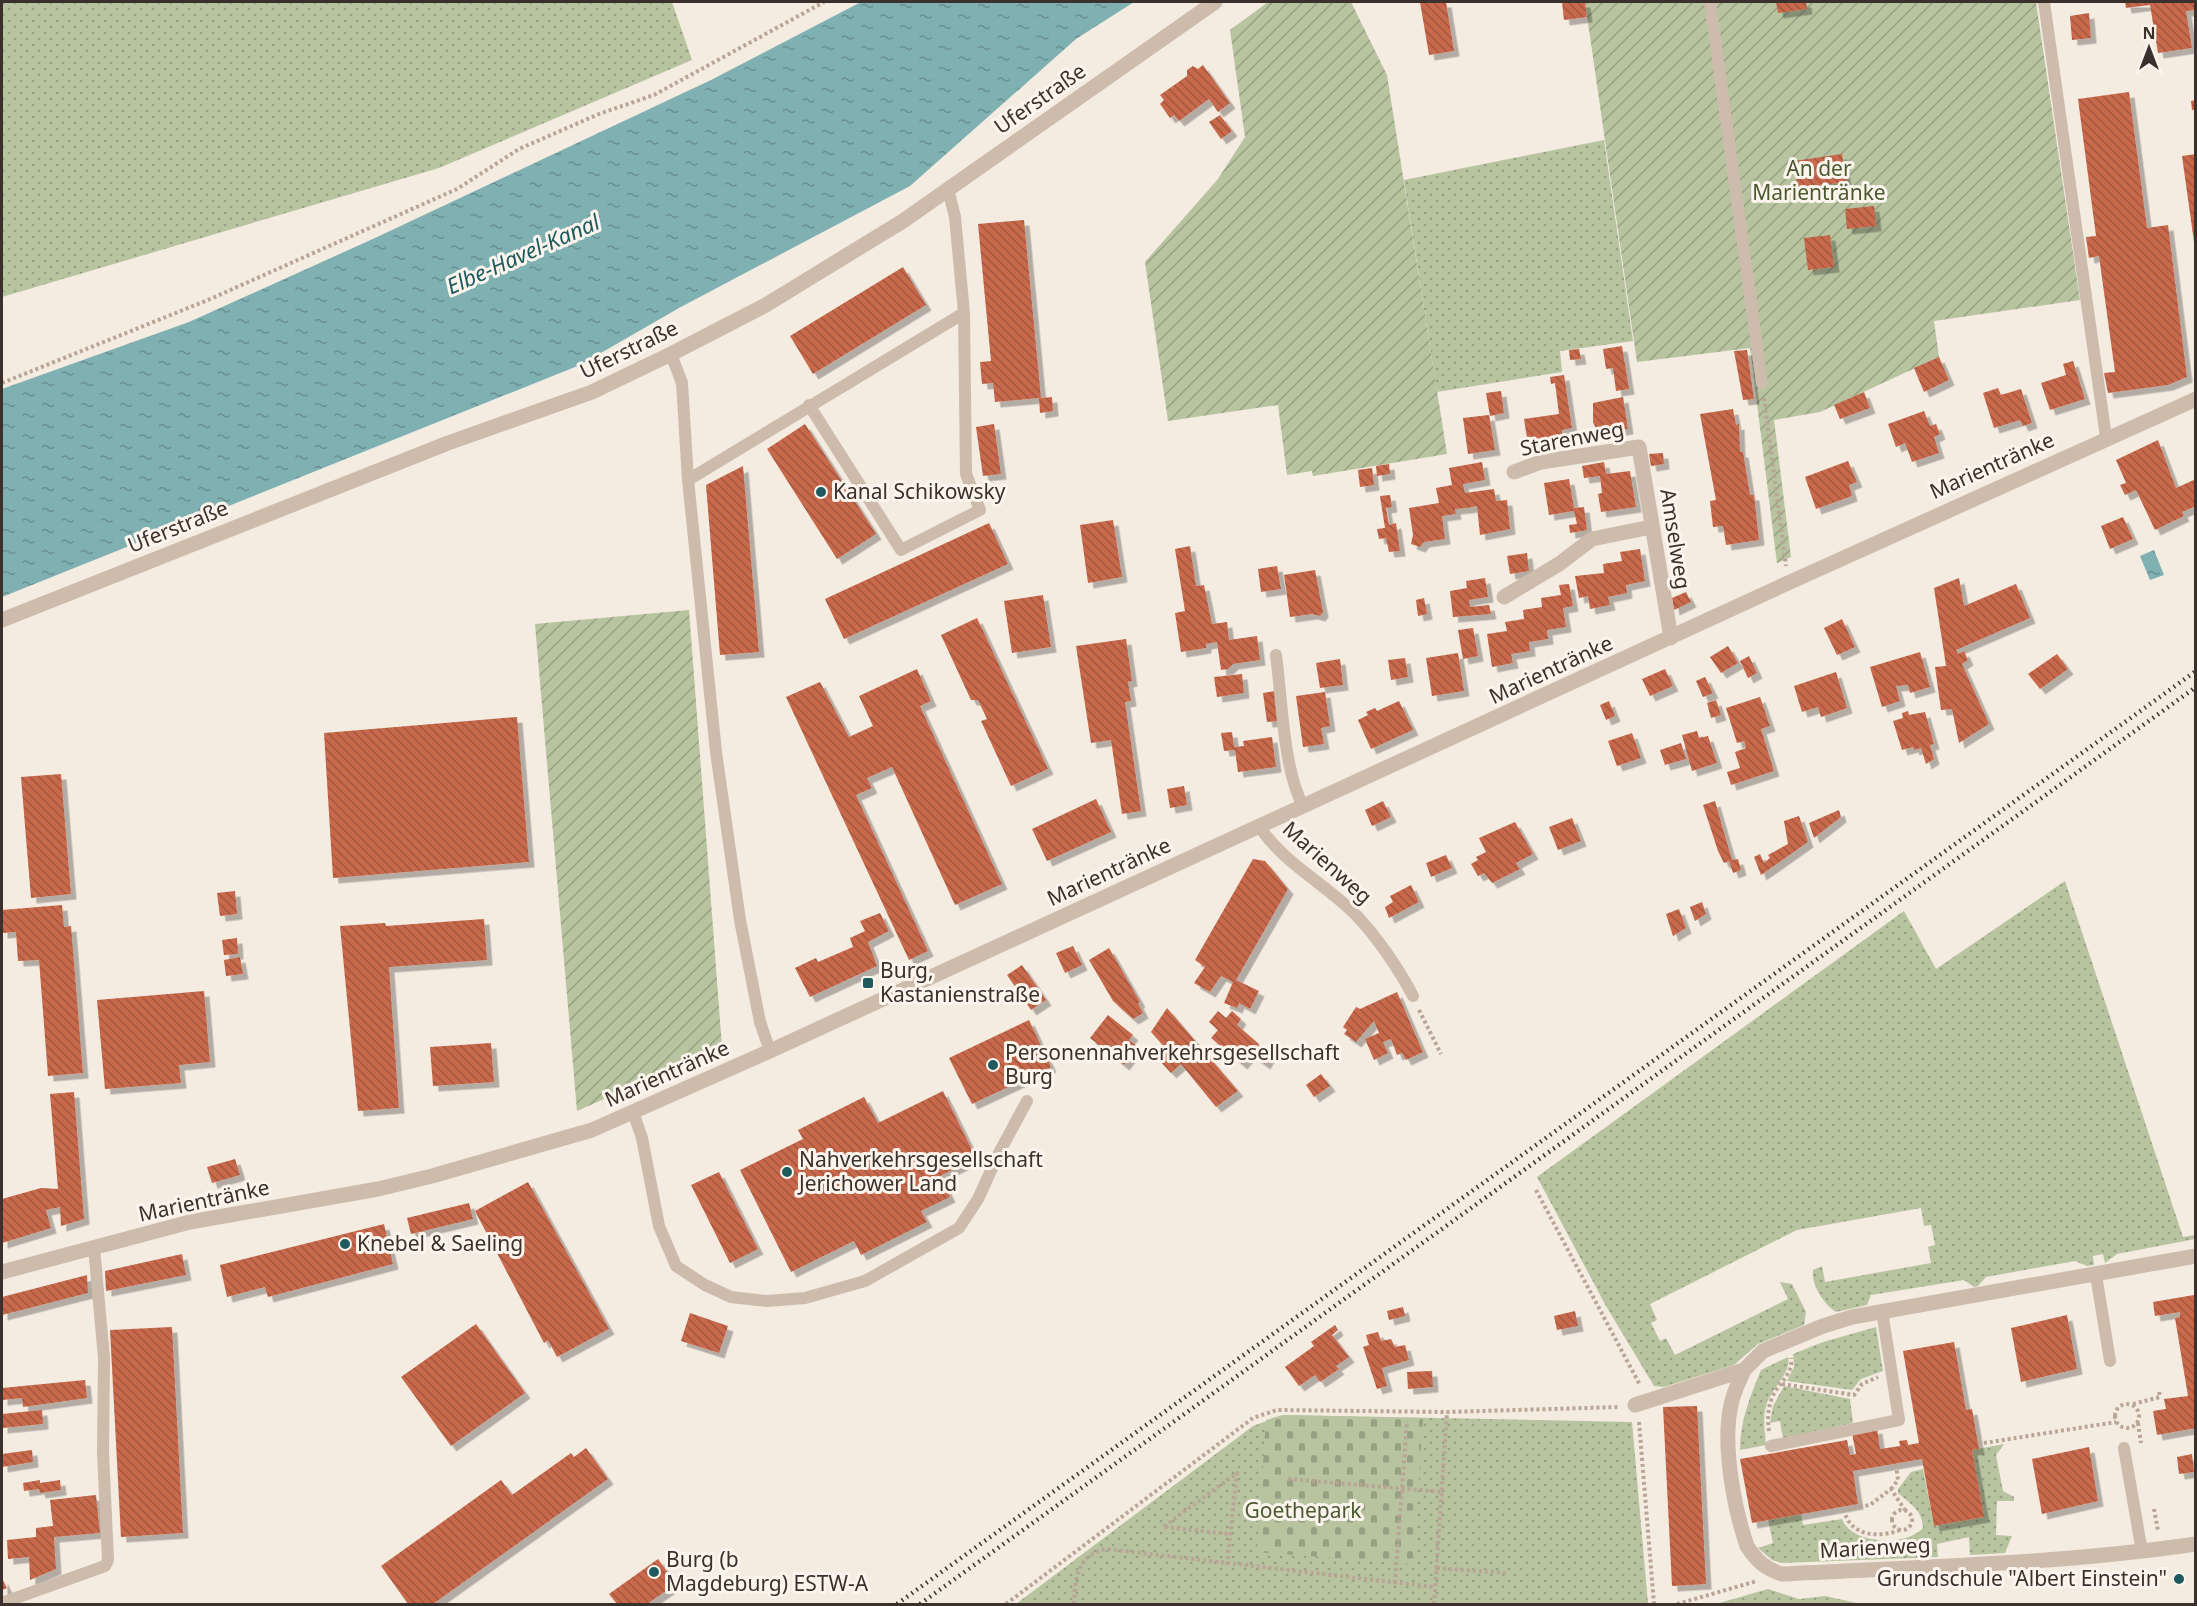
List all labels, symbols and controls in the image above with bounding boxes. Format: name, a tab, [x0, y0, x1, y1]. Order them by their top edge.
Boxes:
north arrow	[2119, 18, 2179, 78]
text: N	[2142, 22, 2156, 44]
street label: Uferstraße	[988, 56, 1091, 140]
park label: An der Marientränke	[1752, 154, 1886, 206]
water label: Elbe-Havel-Kanal	[441, 205, 605, 300]
street label: Uferstraße	[575, 313, 682, 385]
street label: Starenweg	[1517, 414, 1626, 462]
street label: Marientränke	[1925, 425, 2058, 505]
place label: Kanal Schikowsky	[833, 477, 1006, 505]
marker: Kanal Schikowsky	[814, 485, 828, 499]
street label: Amselweg	[1654, 486, 1698, 591]
street label: Uferstraße	[123, 493, 232, 559]
street label: Marientränke	[1484, 628, 1617, 710]
street label: Marienweg	[1277, 815, 1378, 910]
street label: Marientränke	[1042, 830, 1175, 912]
place label: Burg, Kastanienstraße	[880, 956, 1040, 1008]
marker: Burg, Kastanienstraße	[861, 976, 875, 990]
street label: Marientränke	[600, 1033, 733, 1113]
place label: Personennahverkehrsgesellschaft Burg	[1005, 1038, 1340, 1090]
marker: Personennahverkehrsgesellschaft Burg	[986, 1058, 1000, 1072]
place label: Nahverkehrsgesellschaft Jerichower Land	[797, 1145, 1043, 1197]
marker: Nahverkehrsgesellschaft Jerichower Land	[780, 1165, 794, 1179]
street label: Marientränke	[136, 1172, 272, 1228]
place label: Knebel & Saeling	[357, 1229, 523, 1257]
marker: Knebel & Saeling	[338, 1237, 352, 1251]
park label: Goethepark	[1245, 1496, 1362, 1524]
street label: Marienweg	[1819, 1530, 1931, 1564]
place label: Burg (b Magdeburg) ESTW-A	[666, 1545, 869, 1597]
place label: Grundschule "Albert Einstein"	[1877, 1564, 2167, 1592]
marker: Burg (b Magdeburg) ESTW-A	[647, 1565, 661, 1579]
marker: Grundschule "Albert Einstein"	[2172, 1572, 2186, 1586]

